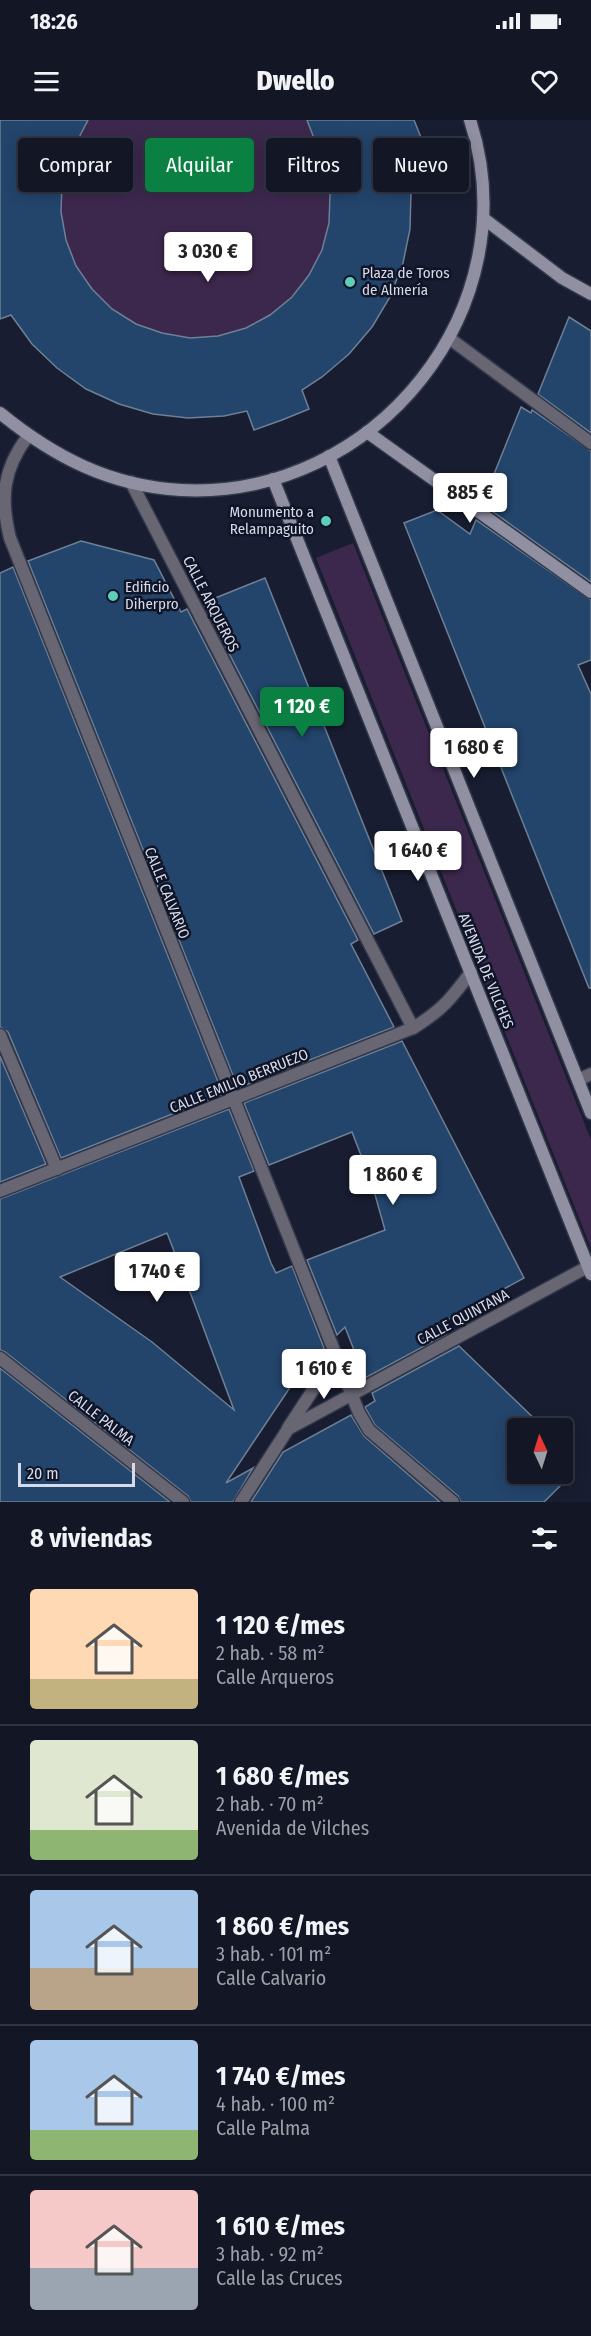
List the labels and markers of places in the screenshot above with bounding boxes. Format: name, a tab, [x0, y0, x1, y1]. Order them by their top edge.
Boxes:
pin: 3 030 €	[153, 232, 263, 283]
place label: Plaza de Toros de Almería	[362, 264, 450, 299]
marker: Plaza de Toros de Almería	[343, 275, 357, 289]
pin: 885 €	[428, 473, 512, 524]
place label: Monumento a Relampaguito	[229, 503, 314, 538]
marker: Monumento a Relampaguito	[319, 514, 333, 528]
place label: Edificio Diherpro	[125, 578, 179, 613]
marker: Edificio Diherpro	[106, 589, 120, 603]
pin: 1 120 €	[247, 687, 357, 738]
pin: 1 680 €	[419, 728, 529, 779]
pin: 1 640 €	[363, 831, 473, 882]
pin: 1 860 €	[338, 1155, 448, 1206]
pin: 1 740 €	[102, 1252, 212, 1303]
pin: 1 610 €	[269, 1349, 379, 1400]

